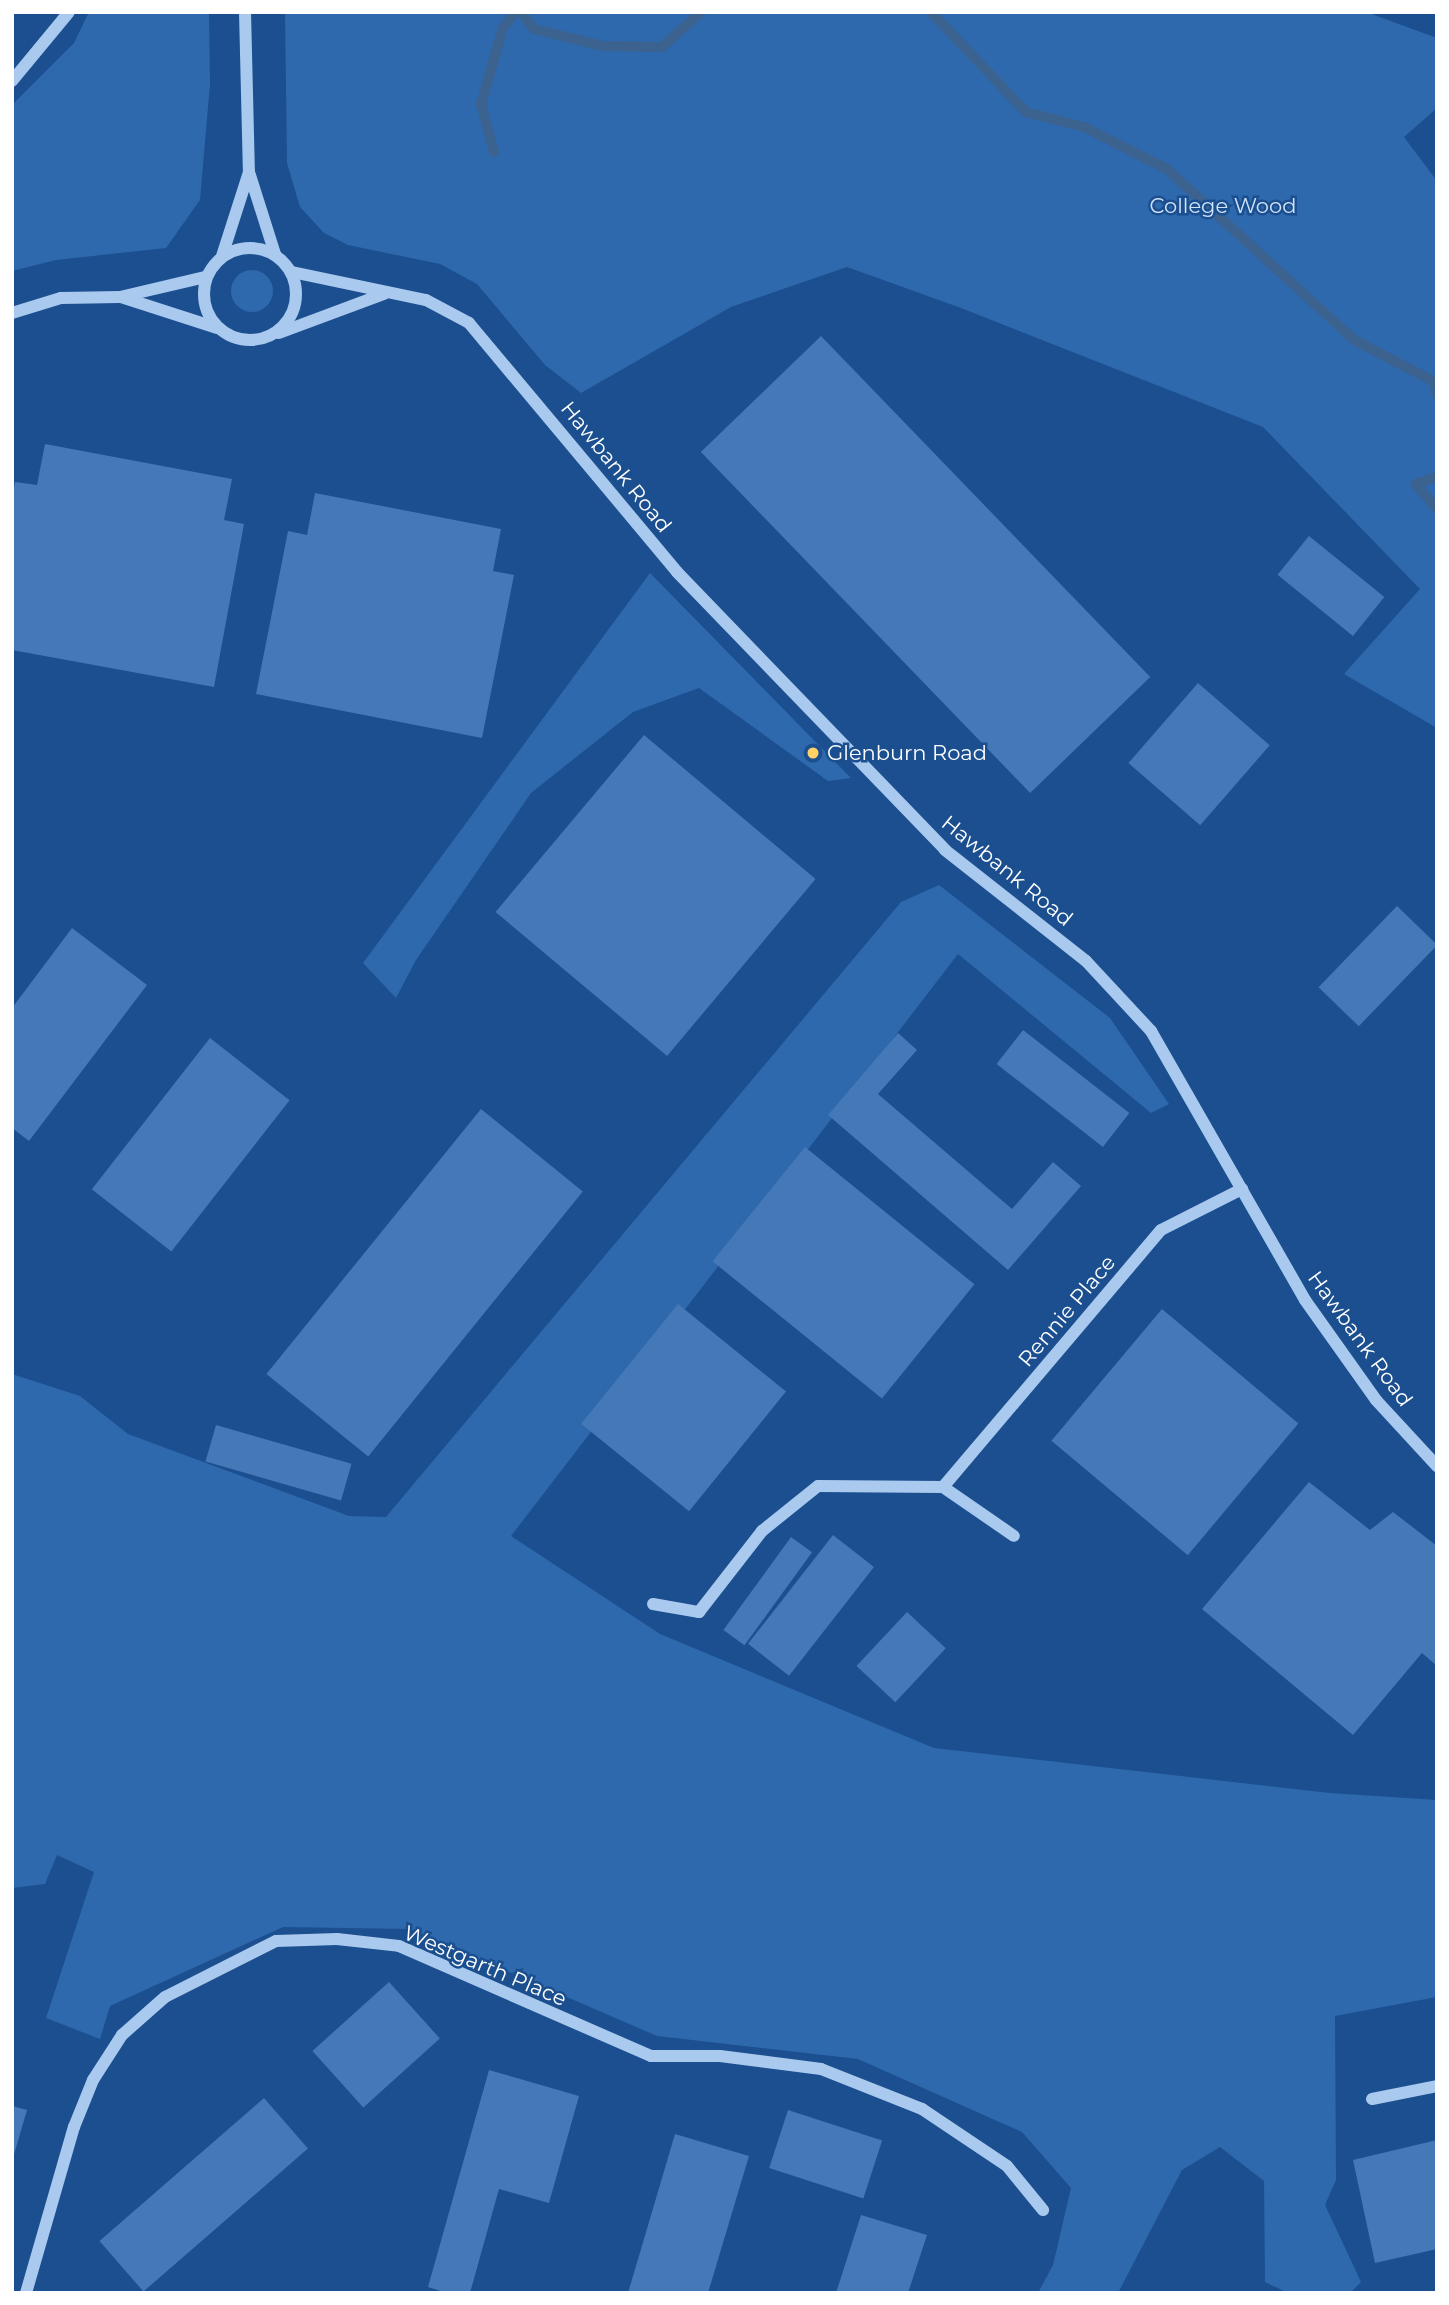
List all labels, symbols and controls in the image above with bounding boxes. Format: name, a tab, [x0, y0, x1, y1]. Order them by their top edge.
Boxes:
park label: College Wood	[1150, 193, 1296, 219]
street label: Hawbank Road	[555, 396, 677, 538]
place label: Glenburn Road	[827, 740, 987, 766]
marker: Glenburn Road	[805, 745, 821, 761]
street label: Hawbank Road	[936, 810, 1078, 932]
street label: Rennie Place	[1013, 1250, 1121, 1372]
street label: Hawbank Road	[1302, 1266, 1418, 1412]
street label: Westgarth Place	[400, 1920, 570, 2012]

